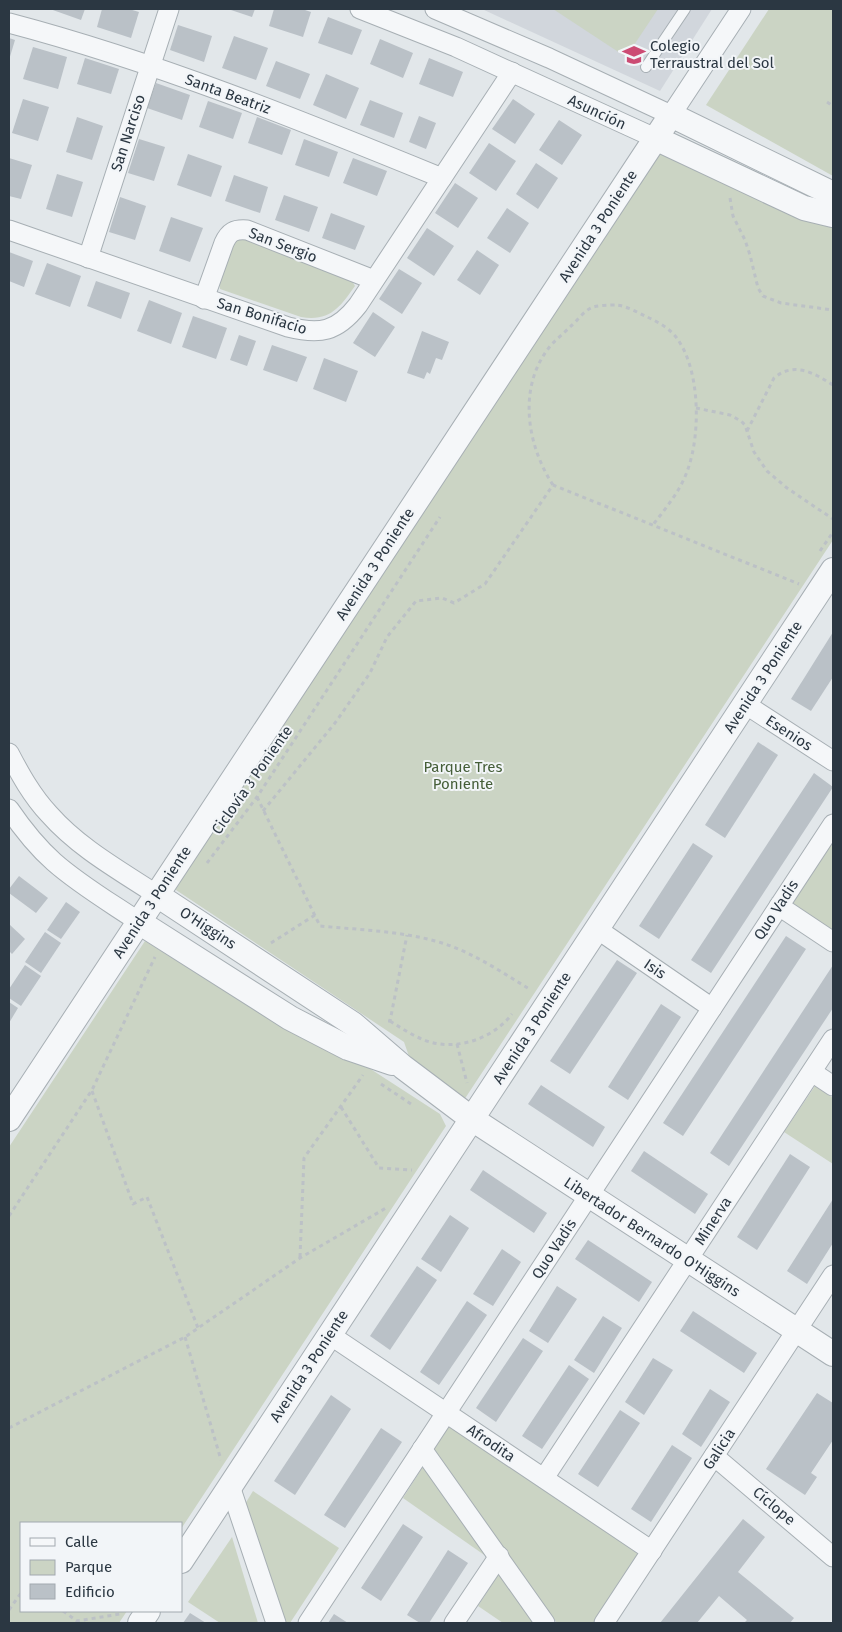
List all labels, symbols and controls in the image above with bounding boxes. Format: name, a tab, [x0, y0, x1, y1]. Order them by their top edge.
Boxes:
place label: Colegio Terraustral del Sol	[650, 37, 775, 72]
school or university icon: Colegio Terraustral del Sol	[621, 42, 647, 68]
street label: Santa Beatriz	[183, 70, 274, 118]
street label: Asunción	[565, 91, 629, 133]
street label: San Narciso	[107, 92, 149, 174]
street label: Avenida 3 Poniente	[555, 167, 641, 285]
street label: San Sergio	[246, 224, 320, 266]
street label: San Bonifacio	[215, 294, 309, 338]
street label: Avenida 3 Poniente	[332, 505, 418, 623]
street label: Avenida 3 Poniente	[720, 618, 806, 736]
street label: Esenios	[762, 711, 816, 755]
street label: Ciclovía 3 Poniente	[208, 722, 296, 838]
park label: Parque Tres Poniente	[423, 758, 503, 793]
street label: Avenida 3 Poniente	[109, 843, 195, 961]
street label: Quo Vadis	[750, 877, 802, 943]
street label: O'Higgins	[176, 903, 240, 953]
street label: Isis	[641, 955, 669, 983]
street label: Avenida 3 Poniente	[489, 969, 575, 1087]
street label: Libertador Bernardo O'Higgins	[561, 1173, 743, 1301]
street label: Minerva	[691, 1193, 735, 1249]
street label: Quo Vadis	[528, 1216, 580, 1282]
street label: Avenida 3 Poniente	[266, 1307, 352, 1425]
street label: Afrodita	[463, 1420, 519, 1466]
street label: Galicia	[699, 1425, 739, 1473]
street label: Cíclope	[749, 1483, 799, 1529]
legend	[20, 1522, 182, 1612]
text: Calle	[65, 1533, 98, 1551]
text: Parque	[65, 1558, 112, 1576]
text: Edificio	[65, 1583, 115, 1601]

